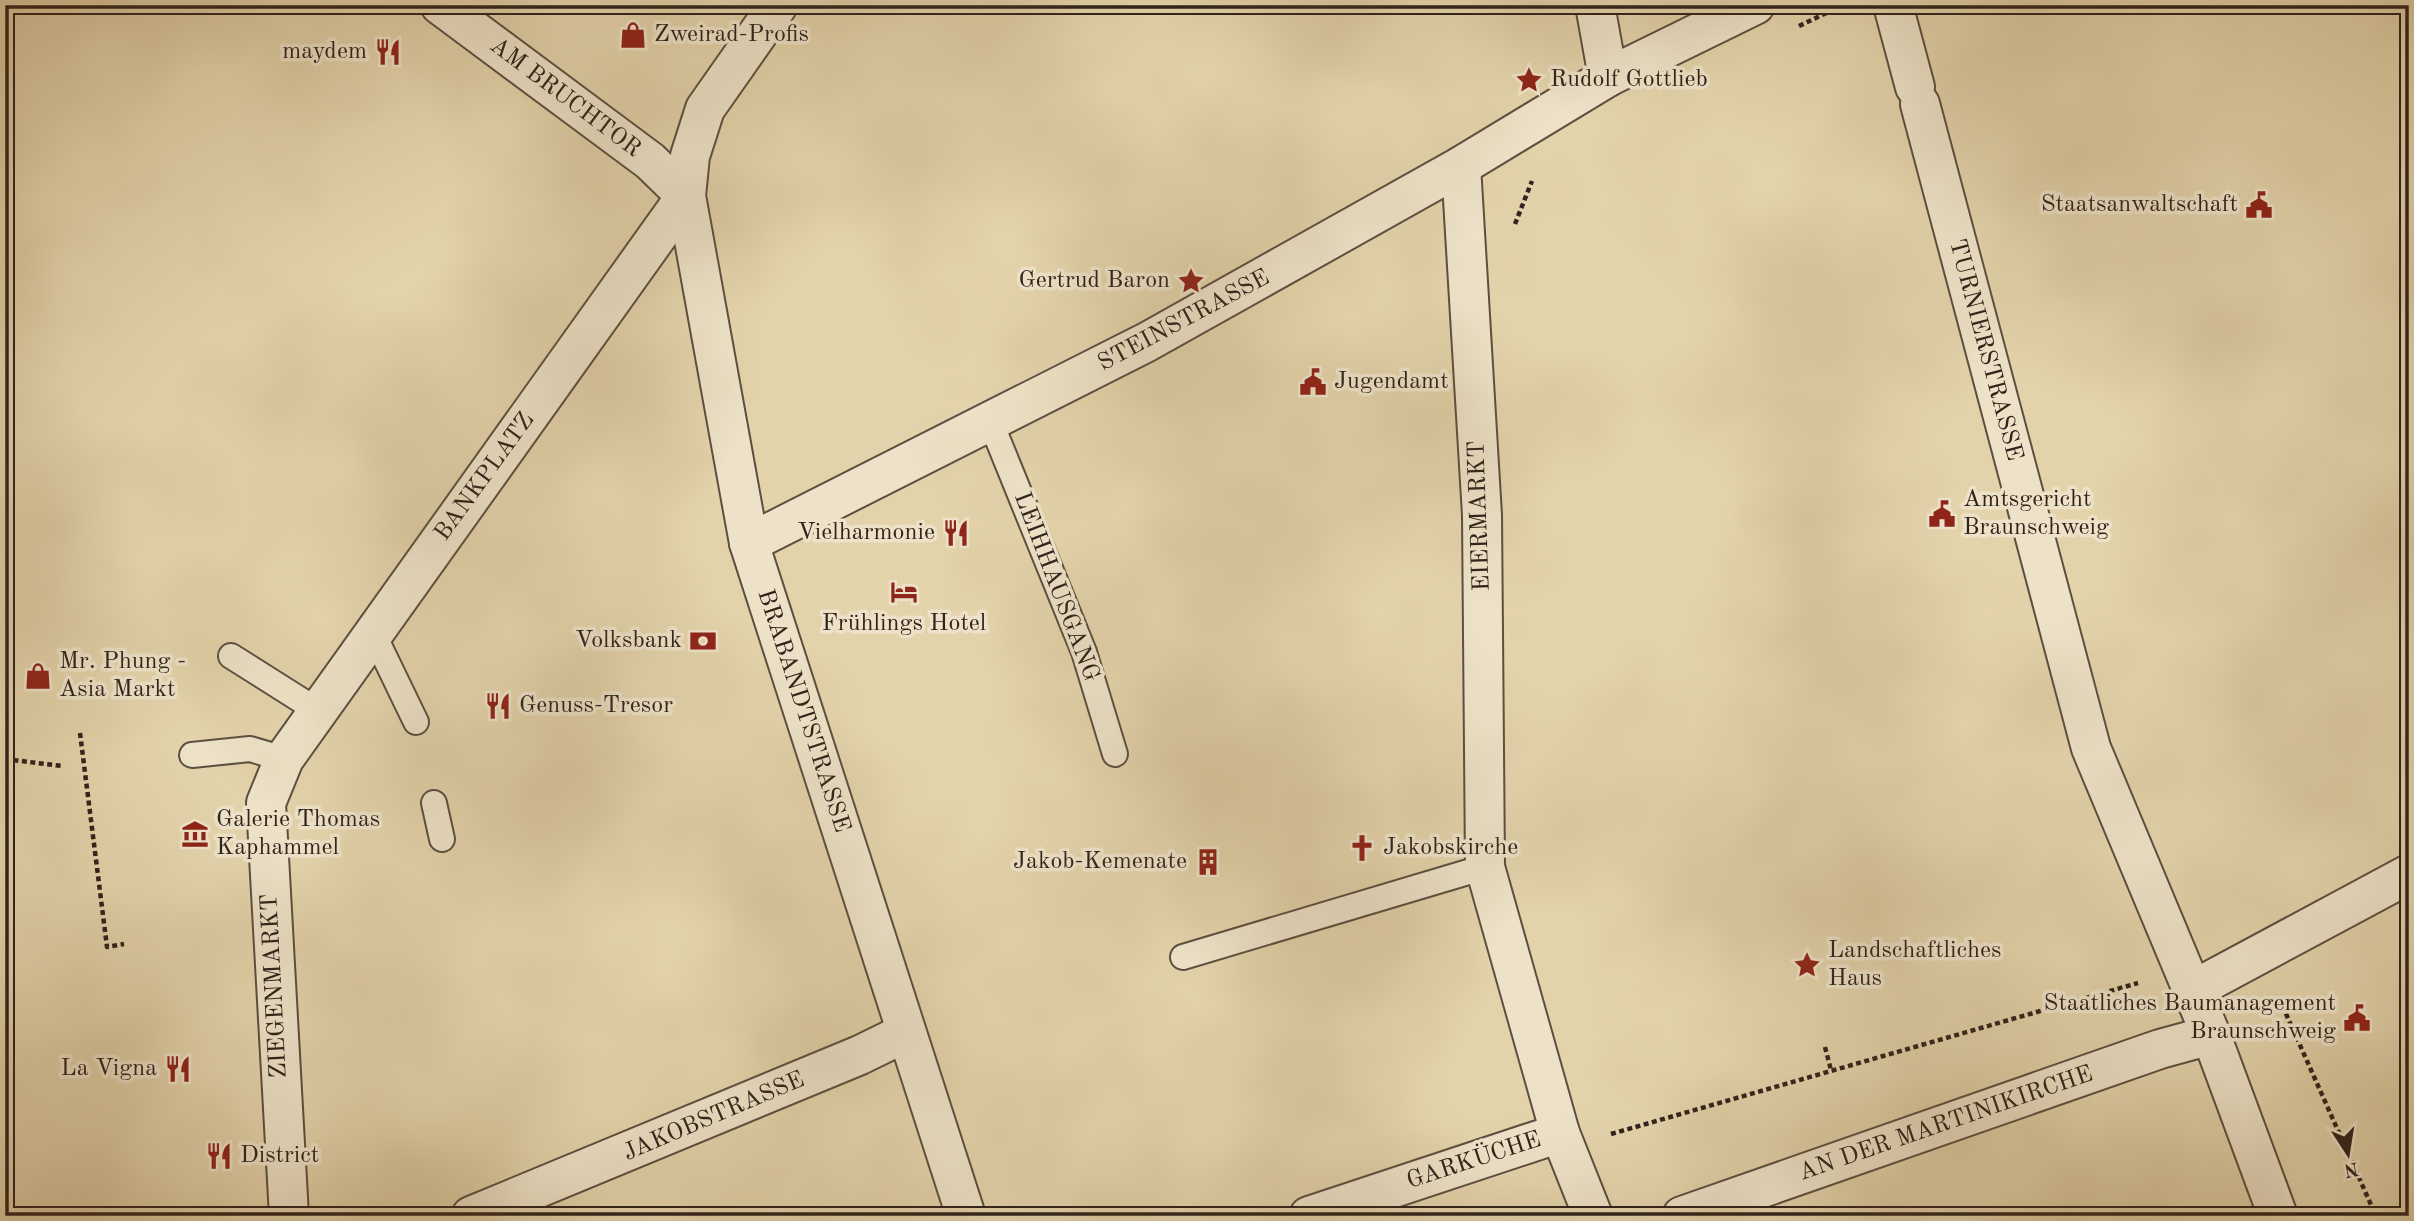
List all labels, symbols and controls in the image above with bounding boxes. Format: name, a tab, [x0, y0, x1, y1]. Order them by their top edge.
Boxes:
shop icon: Zweirad-Profis	[618, 20, 648, 50]
place label: Zweirad-Profis	[654, 23, 809, 47]
street label: AM BRUCHTOR	[485, 34, 645, 162]
restaurant icon: maydem	[373, 37, 403, 67]
place label: maydem	[282, 40, 367, 64]
place icon: Rudolf Gottlieb	[1514, 65, 1544, 95]
place label: Rudolf Gottlieb	[1550, 68, 1708, 92]
public building icon: Staatsanwaltschaft	[2244, 190, 2274, 220]
place label: Staatsanwaltschaft	[2041, 193, 2238, 217]
street label: TURNIERSTRASSE	[1944, 236, 2026, 464]
street label: STEINSTRASSE	[1094, 266, 1274, 376]
place icon: Gertrud Baron	[1176, 266, 1206, 296]
place label: Gertrud Baron	[1018, 269, 1170, 293]
public building icon: Jugendamt	[1298, 367, 1328, 397]
place label: Jugendamt	[1334, 370, 1449, 394]
street label: BANKPLATZ	[431, 408, 539, 546]
street label: EIERMARKT	[1465, 440, 1495, 592]
place label: Amtsgericht Braunschweig	[1963, 488, 2109, 540]
street label: LEIHHAUSGANG	[1009, 489, 1103, 685]
public building icon: Amtsgericht Braunschweig	[1927, 499, 1957, 529]
restaurant icon: Vielharmonie	[941, 518, 971, 548]
place label: Vielharmonie	[797, 521, 935, 545]
hotel icon: Frühlings Hotel	[889, 577, 919, 607]
street label: BRABANDTSTRASSE	[752, 586, 854, 836]
place label: Frühlings Hotel	[822, 612, 986, 636]
bank icon: Volksbank	[688, 626, 718, 656]
place label: Volksbank	[575, 629, 682, 653]
place label: Mr. Phung - Asia Markt	[59, 650, 186, 702]
shop icon: Mr. Phung - Asia Markt	[23, 661, 53, 691]
restaurant icon: Genuss-Tresor	[483, 691, 513, 721]
place label: Genuss-Tresor	[519, 694, 673, 718]
place label: Galerie Thomas Kaphammel	[216, 808, 380, 860]
museum icon: Galerie Thomas Kaphammel	[180, 819, 210, 849]
church icon: Jakobskirche	[1347, 833, 1377, 863]
place label: Jakobskirche	[1383, 836, 1518, 860]
building icon: Jakob-Kemenate	[1193, 847, 1223, 877]
place label: Jakob-Kemenate	[1013, 850, 1187, 874]
street label: ZIEGENMARKT	[258, 893, 292, 1079]
place label: Landschaftliches Haus	[1828, 939, 2001, 991]
place icon: Landschaftliches Haus	[1792, 950, 1822, 980]
place label: Staatliches Baumanagement Braunschweig	[2044, 992, 2336, 1044]
public building icon: Staatliches Baumanagement Braunschweig	[2342, 1003, 2372, 1033]
restaurant icon: La Vigna	[163, 1054, 193, 1084]
place label: La Vigna	[61, 1057, 157, 1081]
street label: AN DER MARTINIKIRCHE	[1796, 1062, 2096, 1186]
street label: JAKOBSTRASSE	[620, 1068, 808, 1166]
north arrow	[2312, 1120, 2382, 1190]
street label: GARKÜCHE	[1403, 1124, 1544, 1194]
restaurant icon: District	[204, 1141, 234, 1171]
place label: District	[240, 1144, 319, 1168]
text: N	[2341, 1157, 2360, 1179]

